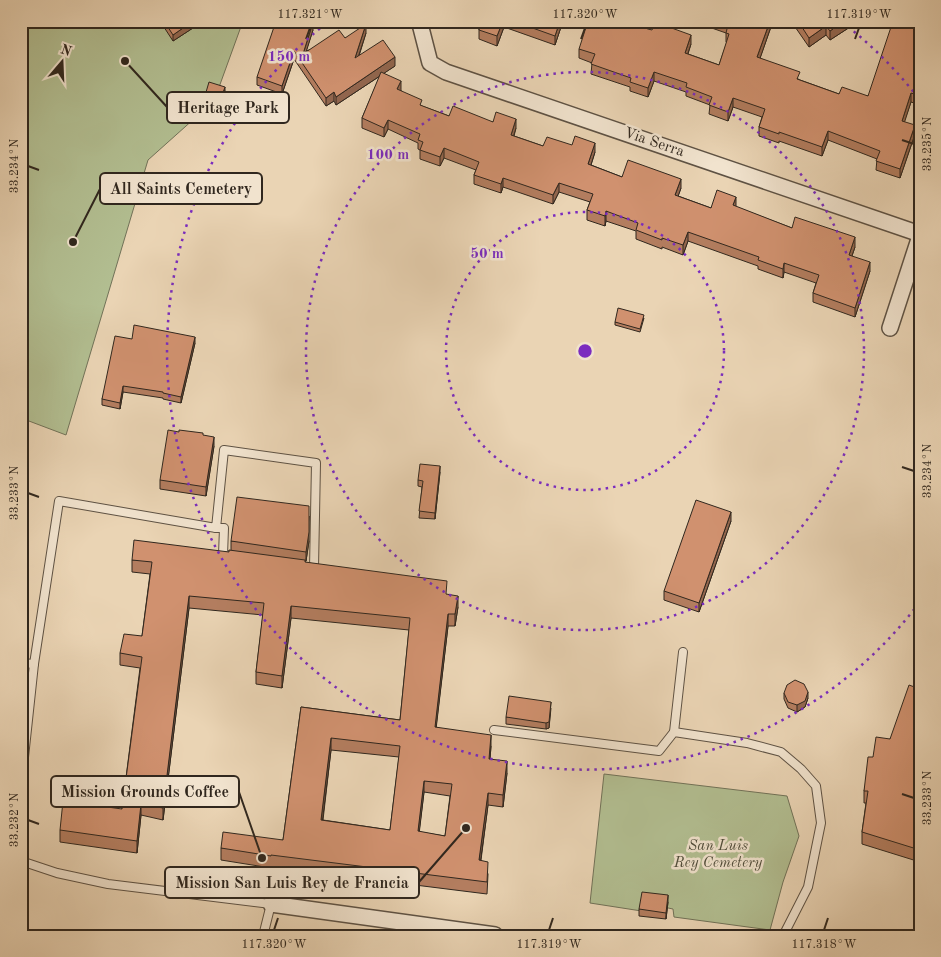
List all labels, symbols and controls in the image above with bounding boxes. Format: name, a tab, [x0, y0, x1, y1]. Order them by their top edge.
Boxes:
text: 117.321°W	[278, 9, 343, 21]
text: 117.320°W	[553, 9, 618, 21]
text: 117.319°W	[827, 9, 892, 21]
north arrow	[38, 38, 88, 88]
text: N	[59, 42, 74, 59]
text: 150 m	[268, 50, 310, 65]
callout: Heritage Park	[167, 92, 289, 123]
text: Heritage Park	[177, 101, 279, 117]
text: 33.235°N	[921, 117, 934, 171]
street label: Via Serra	[622, 126, 687, 160]
text: 33.234°N	[9, 139, 21, 193]
text: 100 m	[367, 148, 409, 163]
callout: All Saints Cemetery	[100, 173, 262, 204]
text: All Saints Cemetery	[110, 182, 252, 198]
text: 50 m	[470, 247, 504, 262]
centre of rings	[576, 342, 594, 360]
text: 33.234°N	[922, 444, 934, 498]
text: 33.233°N	[9, 466, 21, 520]
text: 33.233°N	[922, 771, 934, 825]
callout: Mission Grounds Coffee	[51, 776, 239, 807]
text: Mission Grounds Coffee	[61, 785, 229, 801]
text: 33.232°N	[9, 793, 21, 847]
park label: San Luis Rey Cemetery	[673, 839, 762, 871]
callout: Mission San Luis Rey de Francia	[165, 867, 419, 898]
text: Mission San Luis Rey de Francia	[175, 876, 409, 892]
text: 117.320°W	[242, 939, 307, 951]
text: 117.319°W	[517, 939, 582, 951]
text: 117.318°W	[792, 939, 857, 951]

